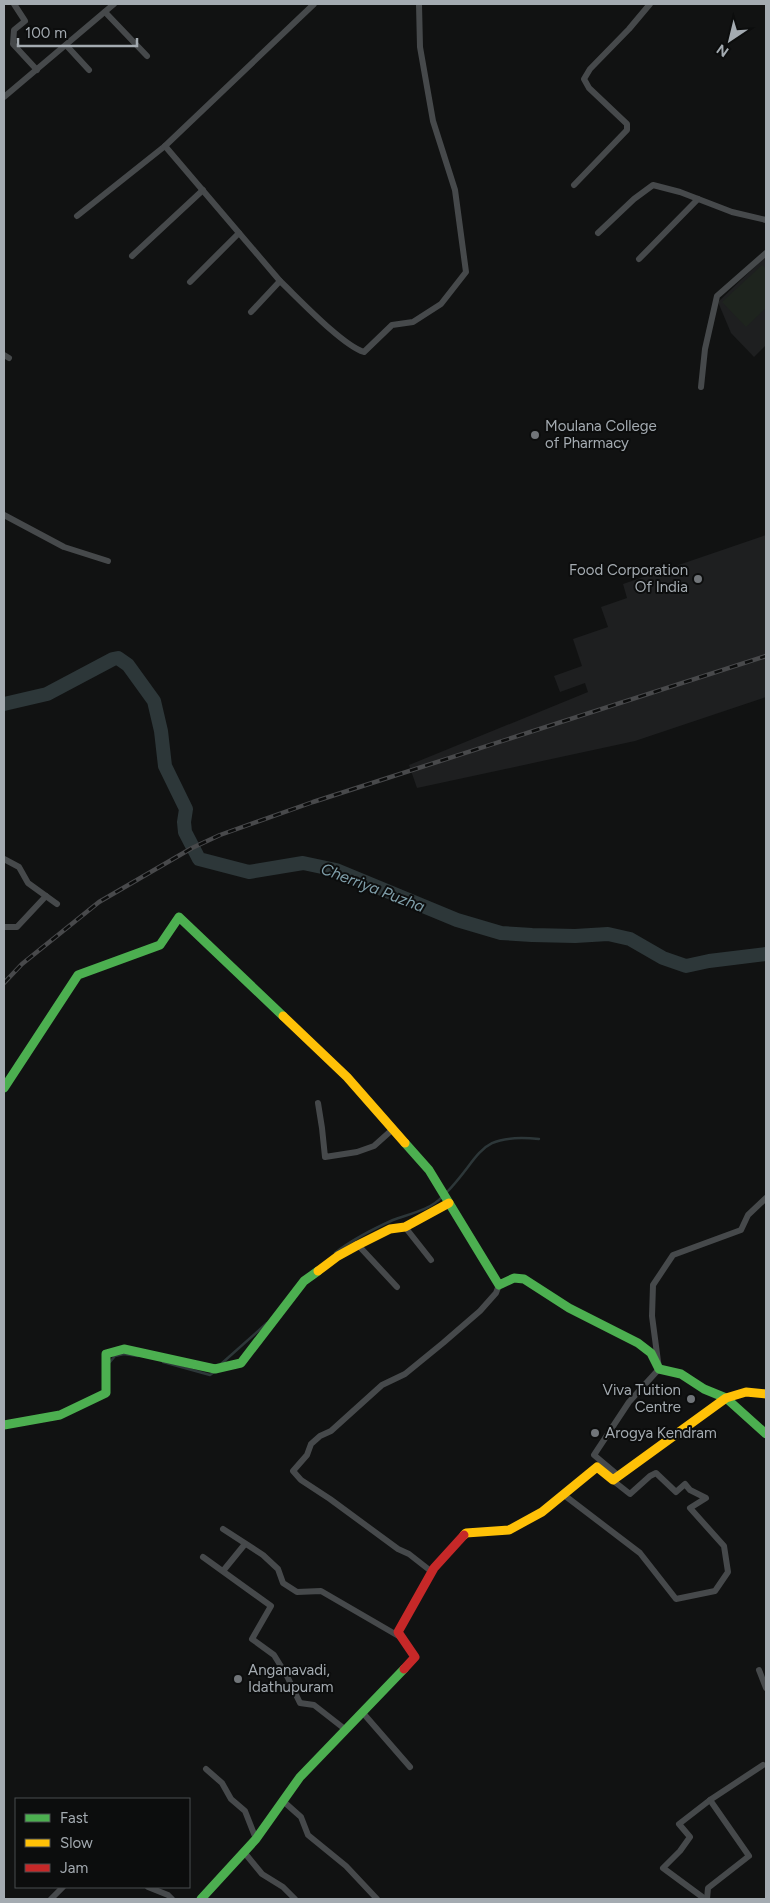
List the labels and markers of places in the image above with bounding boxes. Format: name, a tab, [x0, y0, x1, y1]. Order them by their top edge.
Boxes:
place label: Moulana College of Pharmacy	[545, 417, 657, 452]
marker: Moulana College of Pharmacy	[529, 429, 541, 441]
place label: Food Corporation Of India	[569, 561, 688, 596]
marker: Food Corporation Of India	[692, 573, 704, 585]
place label: Viva Tuition Centre	[602, 1381, 681, 1416]
marker: Viva Tuition Centre	[685, 1393, 697, 1405]
place label: Arogya Kendram	[605, 1424, 717, 1442]
marker: Arogya Kendram	[589, 1427, 601, 1439]
place label: Anganavadi, Idathupuram	[248, 1661, 334, 1696]
marker: Anganavadi, Idathupuram	[232, 1673, 244, 1685]

